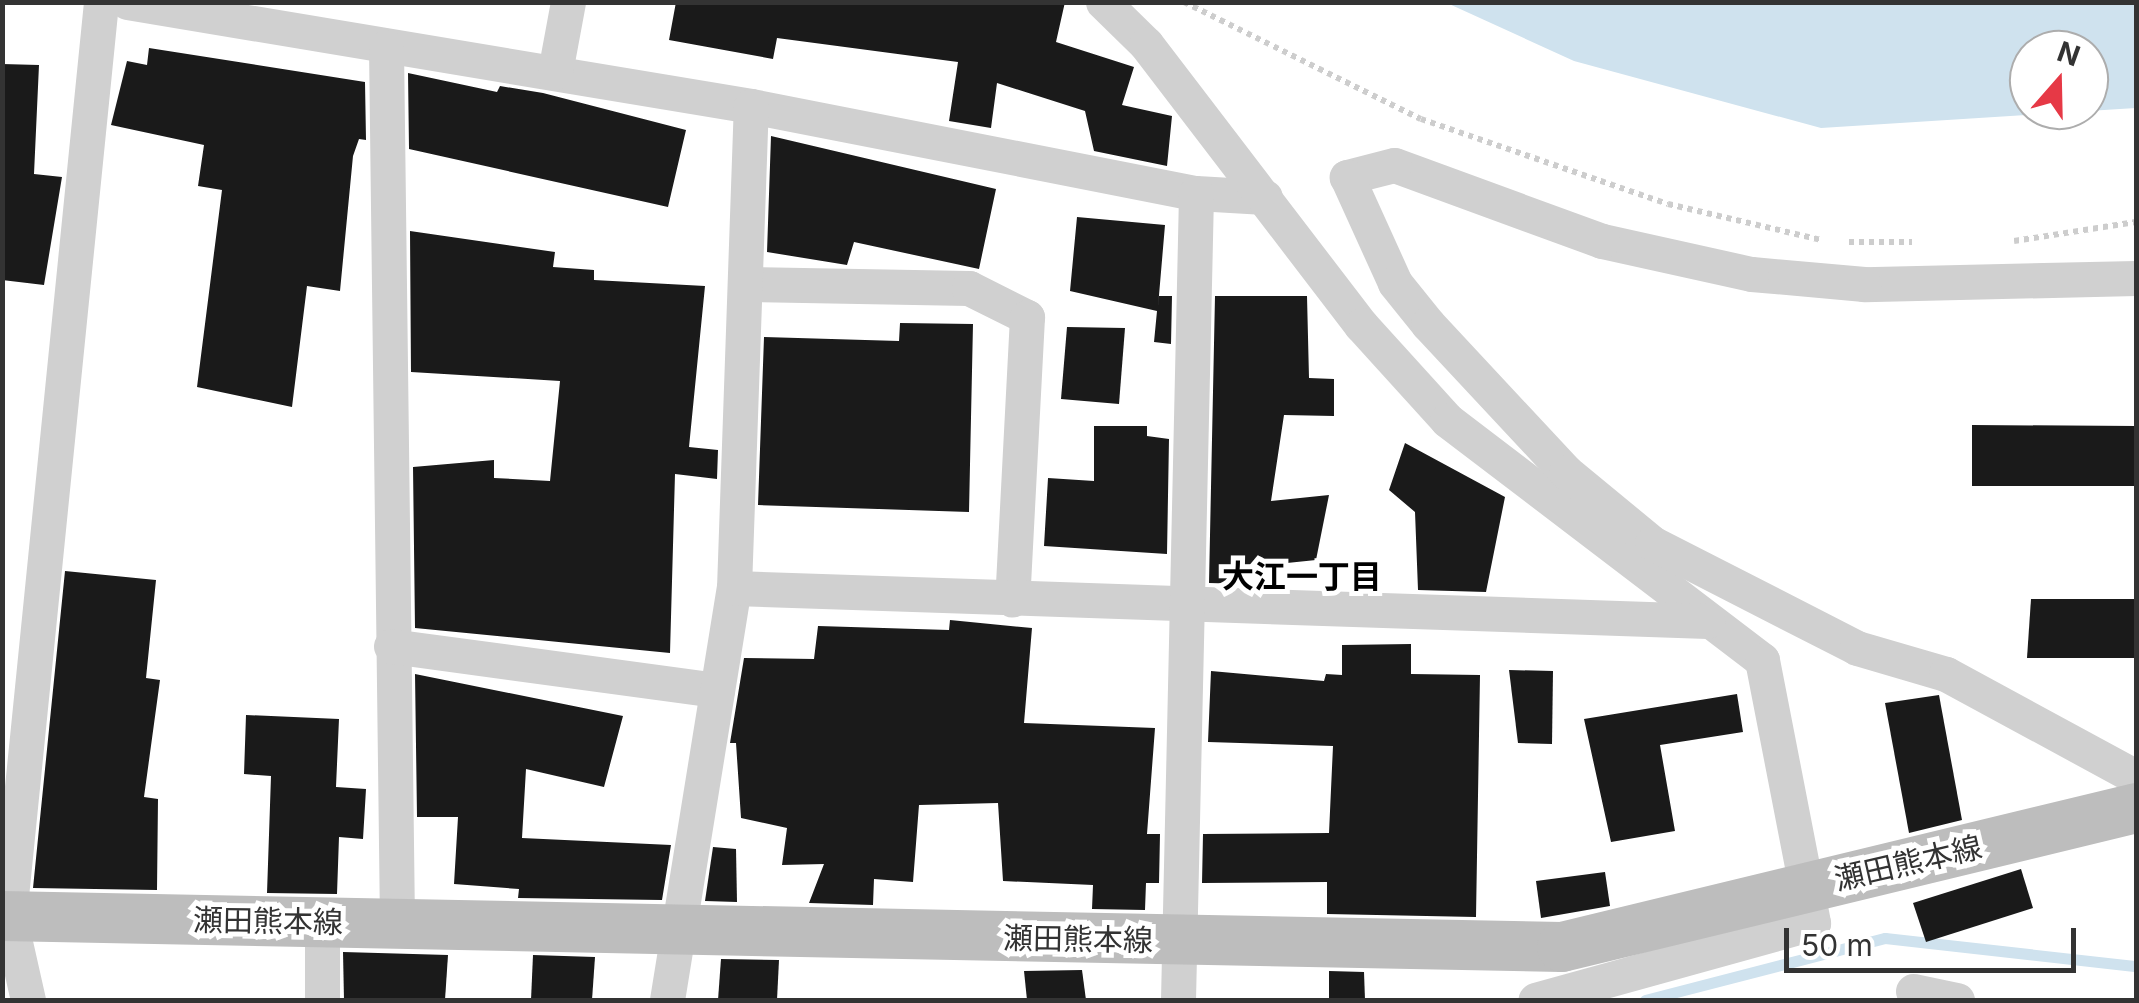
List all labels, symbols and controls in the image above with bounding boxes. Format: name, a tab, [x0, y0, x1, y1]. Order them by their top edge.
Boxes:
north arrow	[2009, 30, 2109, 130]
text: N	[2053, 34, 2084, 73]
district label: 大江一丁目	[1222, 558, 1382, 596]
street label: 瀬田熊本線	[1831, 829, 1985, 897]
street label: 瀬田熊本線	[193, 902, 343, 940]
scale bar	[1789, 908, 2082, 970]
street label: 瀬田熊本線	[1003, 920, 1153, 958]
text: 50 m	[1801, 927, 1873, 963]

